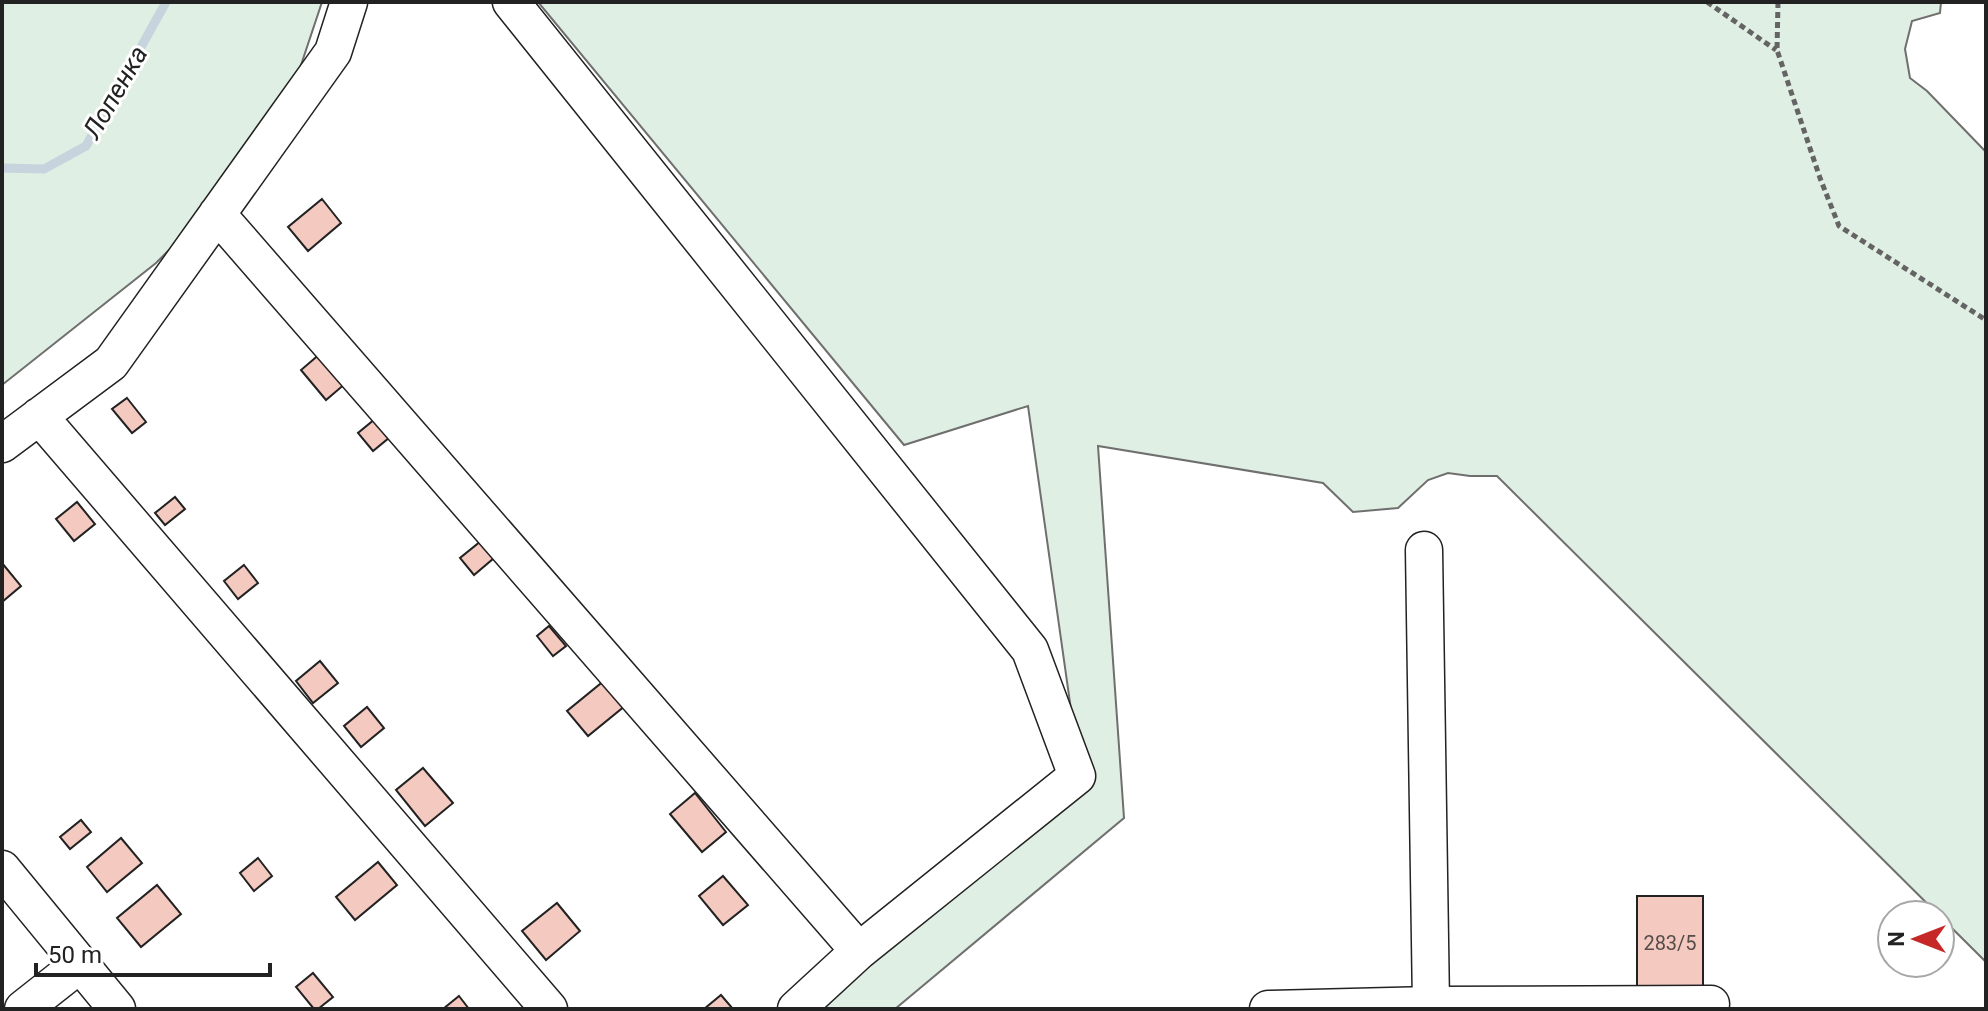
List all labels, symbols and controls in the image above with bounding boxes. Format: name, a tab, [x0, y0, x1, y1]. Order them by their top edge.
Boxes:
water label: Лопенка	[76, 40, 154, 145]
north arrow	[1876, 899, 1956, 979]
scale bar	[36, 927, 270, 977]
house number: 283/5	[1643, 931, 1697, 955]
text: N	[1884, 931, 1909, 947]
text: 50 m	[48, 941, 102, 969]

